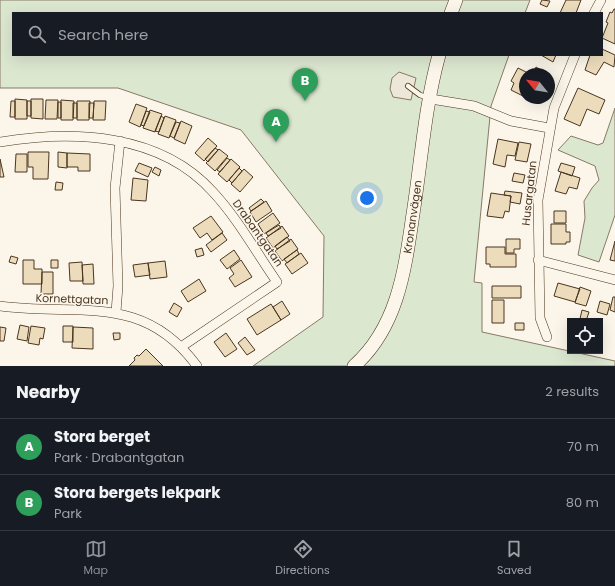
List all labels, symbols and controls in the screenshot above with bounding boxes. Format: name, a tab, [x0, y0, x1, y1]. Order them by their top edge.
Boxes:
search box	[12, 12, 603, 56]
icon: search	[26, 23, 48, 45]
text: Search here	[58, 24, 148, 45]
pin: B	[292, 68, 318, 101]
north arrow	[519, 68, 555, 104]
pin: A	[263, 109, 289, 142]
street label: Husargatan	[518, 160, 540, 226]
street label: Kronanvägen	[399, 179, 426, 255]
your location	[357, 188, 377, 208]
street label: Drabantgatan	[229, 196, 287, 270]
street label: Kornettgatan	[35, 290, 109, 308]
map controls	[567, 318, 603, 354]
button: locate	[567, 318, 603, 354]
text: Nearby	[16, 380, 80, 404]
text: 2 results	[545, 382, 599, 401]
text: Stora berget	[54, 426, 150, 447]
text: A	[24, 437, 34, 456]
text: 70 m	[567, 437, 599, 456]
text: Park · Drabantgatan	[54, 448, 184, 467]
text: Stora bergets lekpark	[54, 482, 221, 503]
text: B	[25, 493, 33, 512]
text: 80 m	[566, 493, 599, 512]
text: Park	[54, 504, 82, 523]
tab: Map	[84, 538, 108, 579]
tab: Directions	[275, 538, 330, 579]
tab: Saved	[497, 538, 531, 579]

